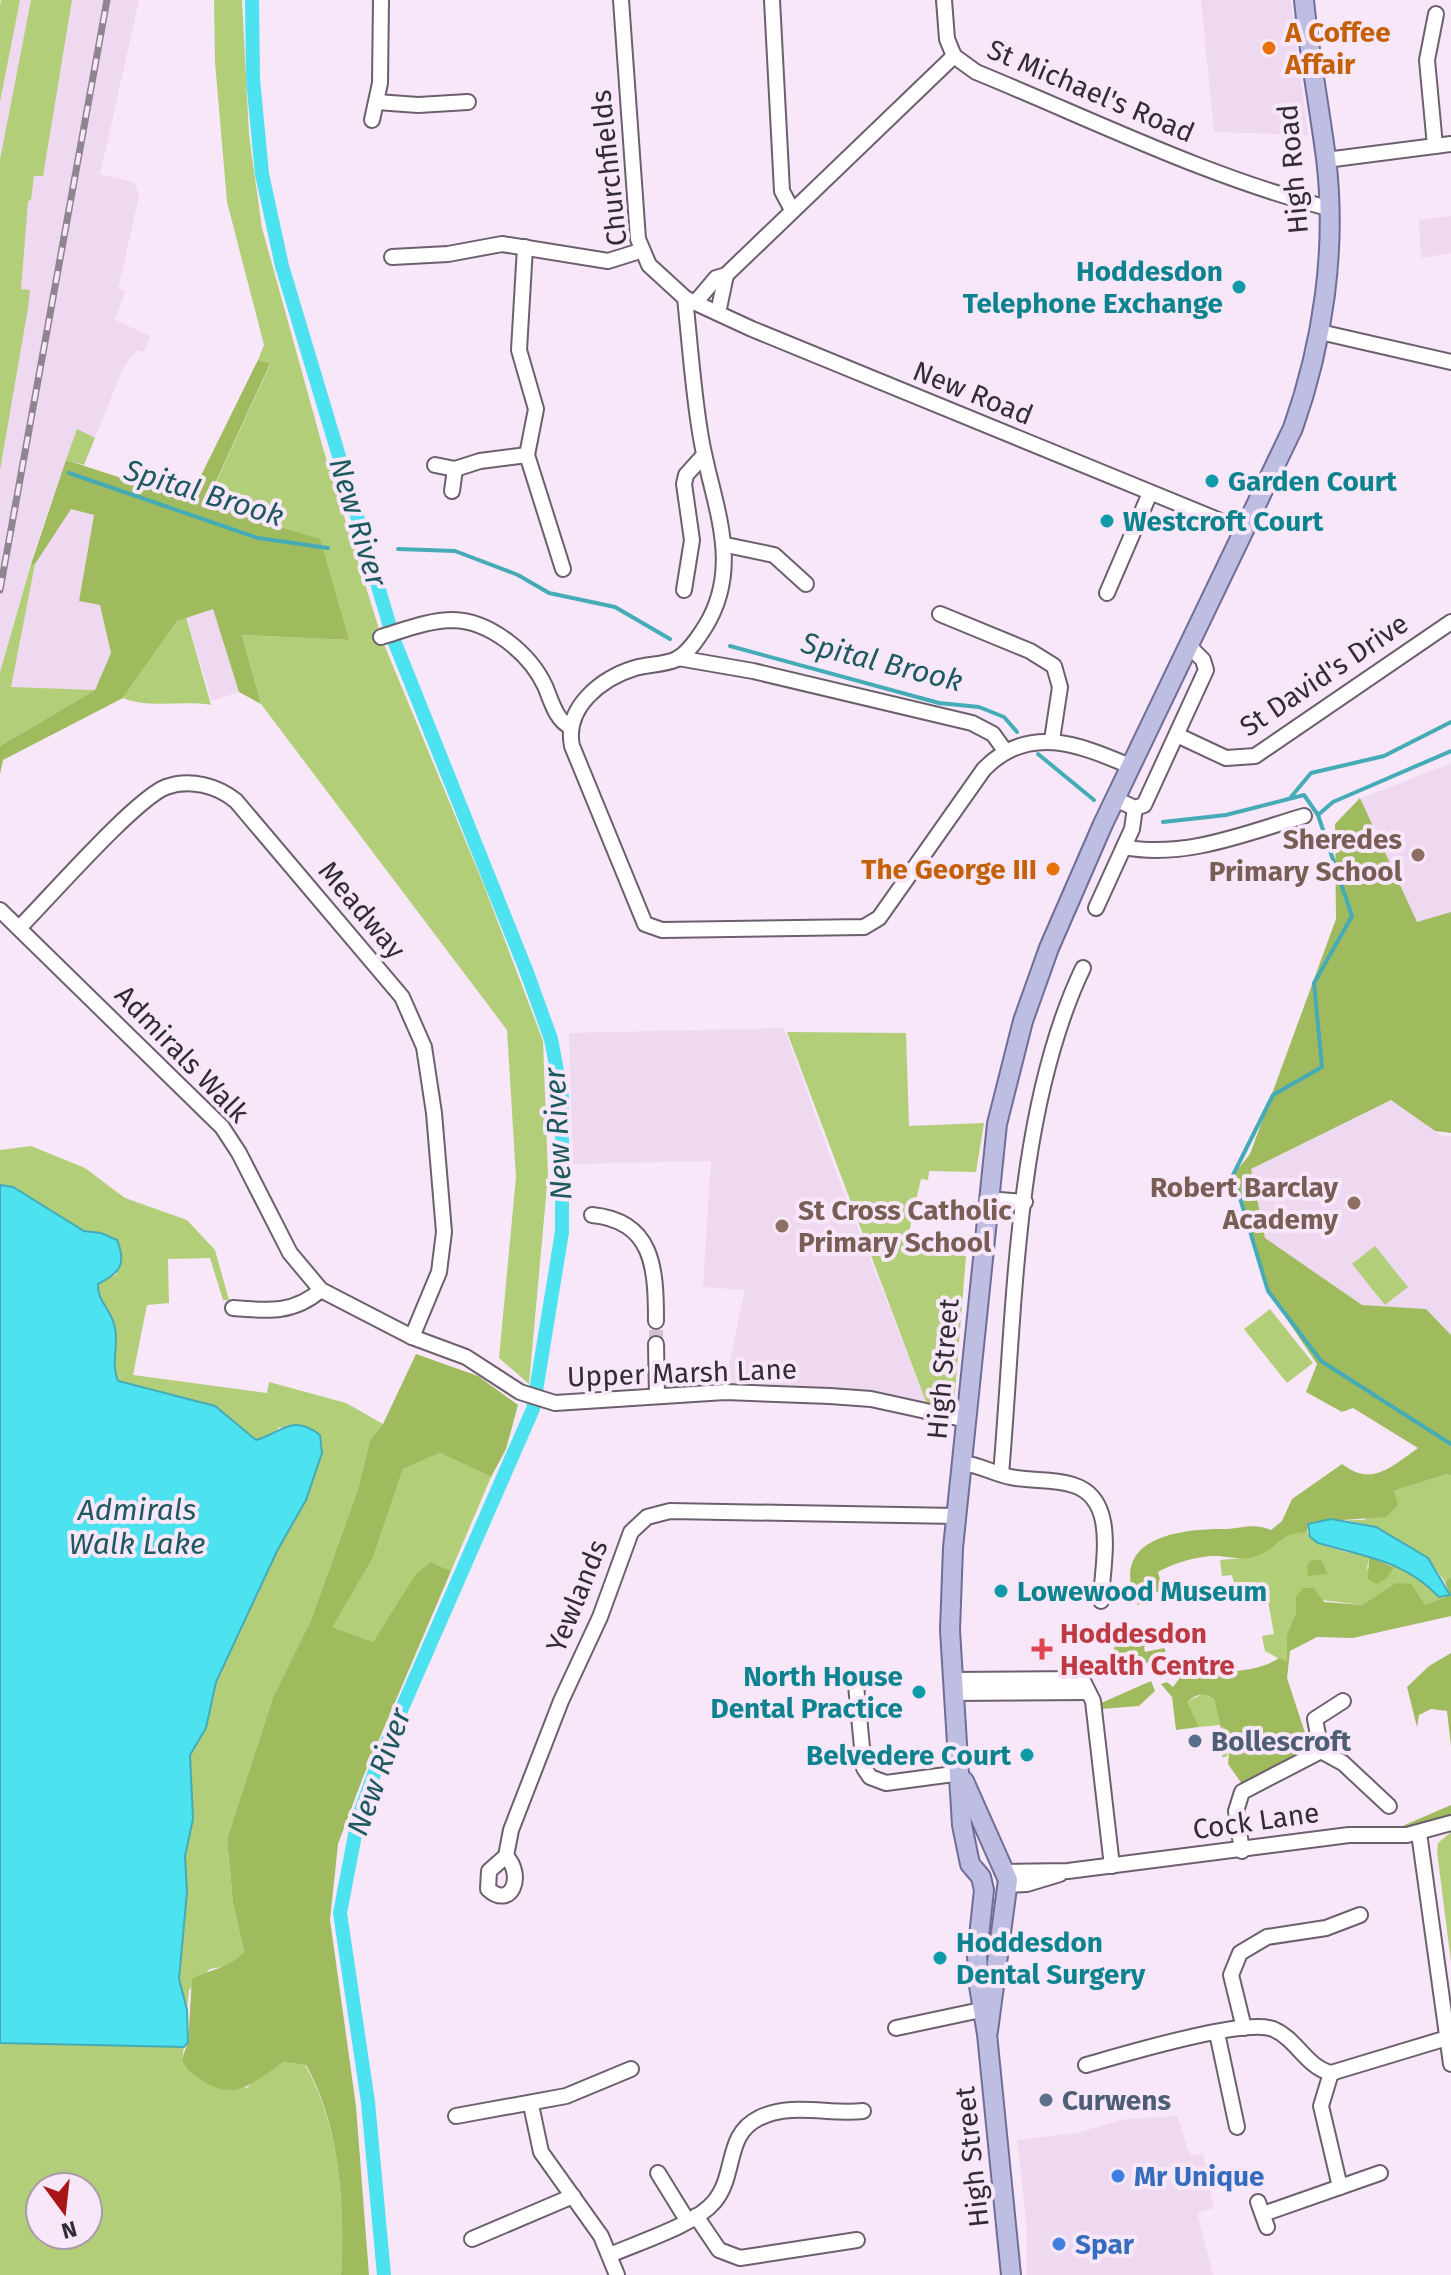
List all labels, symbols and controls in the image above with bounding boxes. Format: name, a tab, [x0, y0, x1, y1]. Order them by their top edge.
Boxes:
place label: A Coffee Affair	[1284, 16, 1391, 81]
street label: St Michael's Road	[983, 33, 1199, 149]
marker: A Coffee Affair	[1260, 39, 1278, 57]
street label: Churchfields	[584, 88, 634, 248]
street label: High Road	[1271, 103, 1315, 235]
place label: Hoddesdon Telephone Exchange	[963, 255, 1223, 320]
marker: Hoddesdon Telephone Exchange	[1230, 278, 1248, 296]
street label: New Road	[908, 354, 1038, 432]
water label: Spital Brook	[119, 451, 288, 534]
water label: New River	[321, 453, 395, 592]
place label: Garden Court	[1228, 465, 1398, 498]
marker: Garden Court	[1203, 472, 1221, 490]
place label: Westcroft Court	[1123, 505, 1324, 538]
marker: Westcroft Court	[1098, 512, 1116, 530]
street label: St David's Drive	[1234, 607, 1414, 743]
water label: Spital Brook	[797, 624, 966, 699]
place label: Sheredes Primary School	[1209, 823, 1403, 888]
marker: Sheredes Primary School	[1409, 846, 1427, 864]
place label: The George III	[861, 853, 1037, 886]
street label: Meadway	[312, 855, 412, 966]
marker: The George III	[1044, 860, 1062, 878]
street label: Admirals Walk	[108, 979, 256, 1130]
water label: New River	[536, 1065, 579, 1201]
place label: Robert Barclay Academy	[1150, 1171, 1338, 1236]
place label: St Cross Catholic Primary School	[798, 1194, 1012, 1259]
marker: Robert Barclay Academy	[1345, 1194, 1363, 1212]
marker: St Cross Catholic Primary School	[773, 1217, 791, 1235]
street label: High Street	[920, 1296, 966, 1441]
street label: Upper Marsh Lane	[566, 1352, 798, 1394]
water label: Admirals Walk Lake	[68, 1492, 206, 1562]
street label: Yewlands	[539, 1535, 615, 1657]
place label: Lowewood Museum	[1017, 1575, 1267, 1608]
marker: Lowewood Museum	[992, 1582, 1010, 1600]
place label: Hoddesdon Health Centre	[1060, 1617, 1235, 1682]
marker: Hoddesdon Health Centre	[1031, 1638, 1053, 1660]
place label: North House Dental Practice	[710, 1660, 903, 1725]
marker: North House Dental Practice	[910, 1683, 928, 1701]
water label: New River	[339, 1702, 419, 1840]
place label: Bollescroft	[1211, 1725, 1352, 1758]
marker: Bollescroft	[1186, 1732, 1204, 1750]
place label: Belvedere Court	[806, 1739, 1012, 1772]
marker: Belvedere Court	[1018, 1746, 1036, 1764]
street label: Cock Lane	[1191, 1796, 1321, 1846]
place label: Hoddesdon Dental Surgery	[956, 1926, 1146, 1991]
marker: Hoddesdon Dental Surgery	[931, 1949, 949, 1967]
street label: High Street	[948, 2084, 996, 2229]
place label: Curwens	[1062, 2084, 1171, 2117]
marker: Curwens	[1037, 2091, 1055, 2109]
place label: Mr Unique	[1134, 2160, 1264, 2193]
marker: Mr Unique	[1109, 2167, 1127, 2185]
north arrow	[24, 2171, 104, 2251]
text: N	[59, 2215, 80, 2245]
place label: Spar	[1075, 2228, 1135, 2261]
marker: Spar	[1050, 2235, 1068, 2253]

